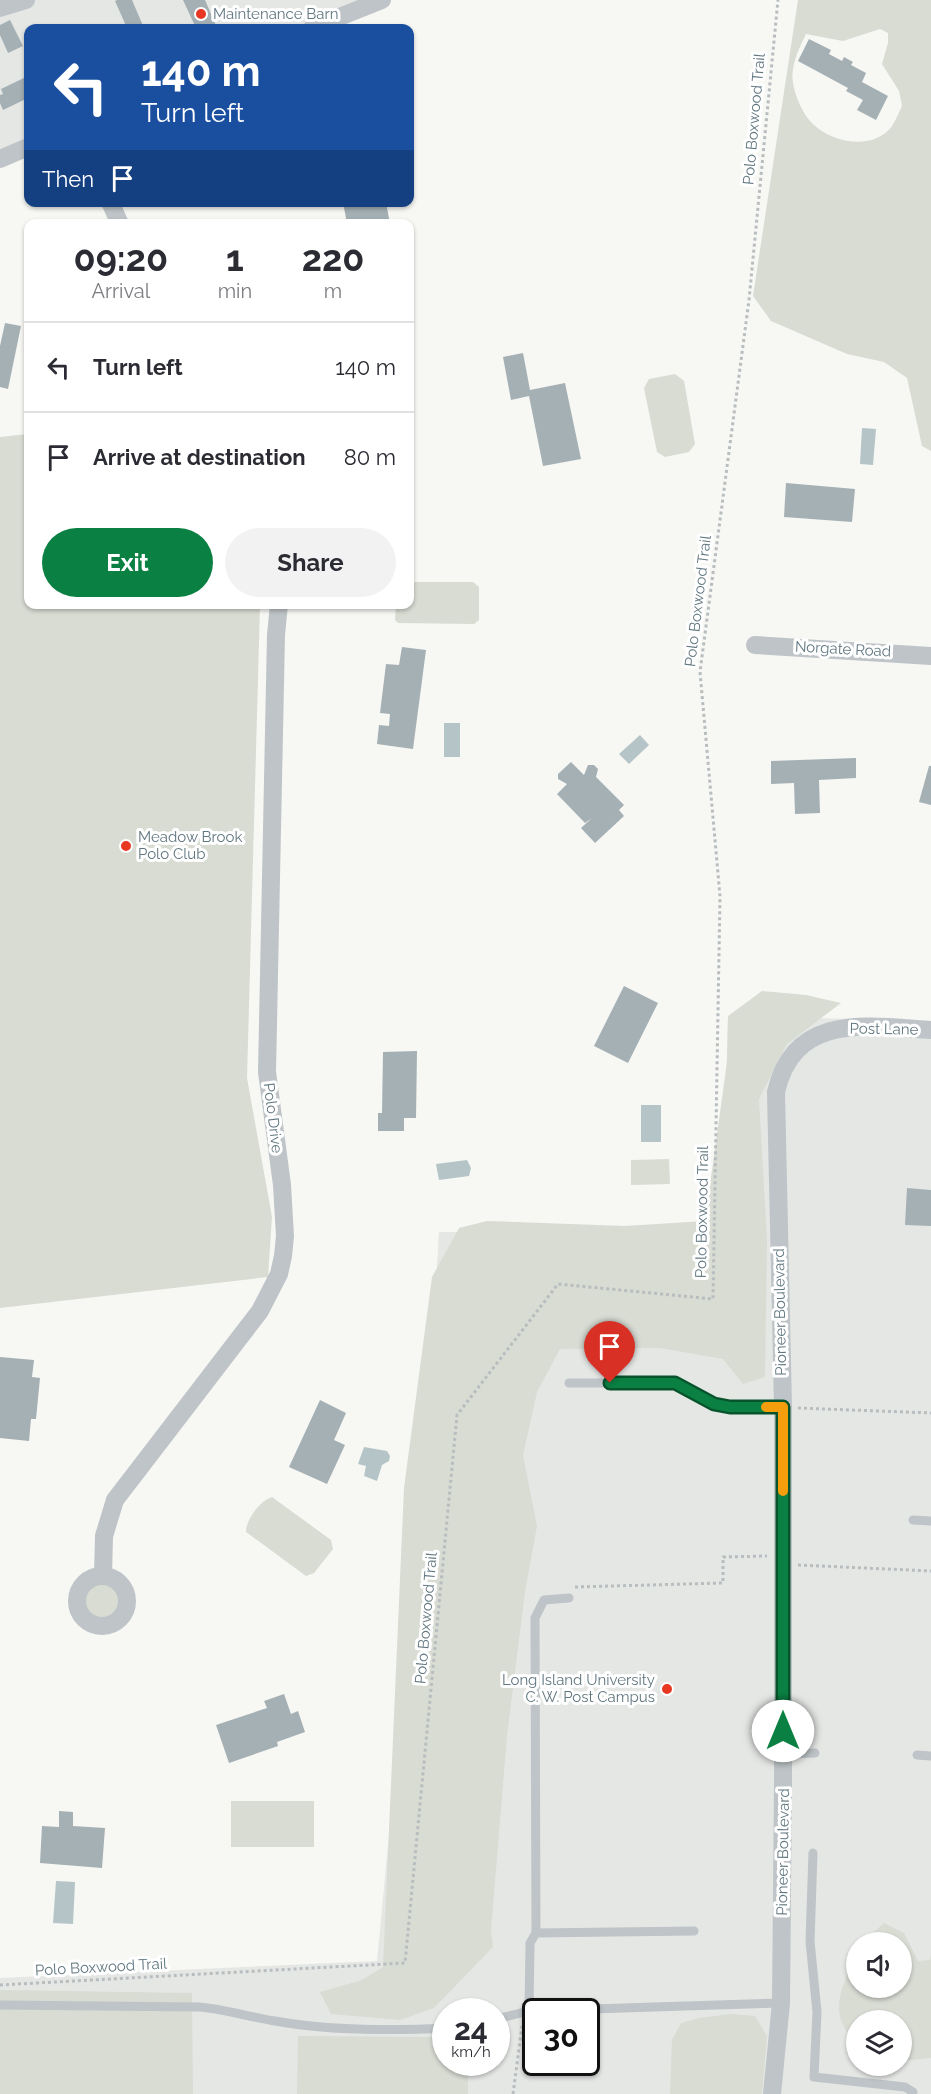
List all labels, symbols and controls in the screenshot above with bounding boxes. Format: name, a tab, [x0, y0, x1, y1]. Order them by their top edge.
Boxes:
place label: Maintenance Barn	[213, 5, 339, 23]
marker: Maintenance Barn	[194, 7, 208, 21]
text: 140 m	[141, 47, 261, 96]
icon: left	[42, 48, 120, 126]
street label: Polo Boxwood Trail	[739, 51, 769, 186]
text: Turn left	[141, 97, 244, 128]
icon: arrive	[106, 162, 139, 195]
text: Then	[42, 166, 94, 192]
text: 09:20	[74, 237, 168, 279]
text: 1	[226, 237, 244, 279]
text: 220	[302, 237, 364, 279]
text: Arrival	[92, 279, 150, 303]
text: min	[218, 279, 252, 303]
text: m	[324, 279, 342, 303]
icon: left	[42, 351, 75, 384]
text: Turn left	[93, 354, 183, 380]
text: 140 m	[335, 354, 396, 380]
icon: arrive	[42, 441, 75, 474]
text: Arrive at destination	[93, 444, 306, 470]
text: 80 m	[344, 444, 396, 470]
button: Exit	[42, 528, 213, 597]
button: Share	[225, 528, 396, 597]
street label: Polo Boxwood Trail	[681, 533, 715, 668]
street label: Norgate Road	[794, 637, 892, 661]
place label: Meadow Brook Polo Club	[138, 828, 242, 863]
marker: Meadow Brook Polo Club	[119, 839, 133, 853]
street label: Post Lane	[850, 1019, 919, 1039]
street label: Polo Drive	[260, 1082, 286, 1154]
street label: Polo Boxwood Trail	[692, 1145, 712, 1278]
street label: Pioneer Boulevard	[770, 1248, 790, 1376]
pin	[584, 1321, 635, 1383]
icon: arrive	[593, 1330, 626, 1363]
street label: Polo Boxwood Trail	[411, 1550, 441, 1685]
place label: Long Island University C. W. Post Campus	[502, 1671, 655, 1706]
marker: Long Island University C. W. Post Campus	[660, 1682, 674, 1696]
position arrow	[751, 1699, 815, 1763]
street label: Pioneer Boulevard	[773, 1788, 793, 1916]
map controls	[846, 1932, 912, 2076]
button: sound	[846, 1932, 912, 1998]
street label: Polo Boxwood Trail	[35, 1955, 168, 1979]
speed limit sign: 30	[522, 1998, 600, 2076]
button: layers	[846, 2010, 912, 2076]
text: 24	[454, 2012, 488, 2047]
text: km/h	[451, 2043, 491, 2061]

